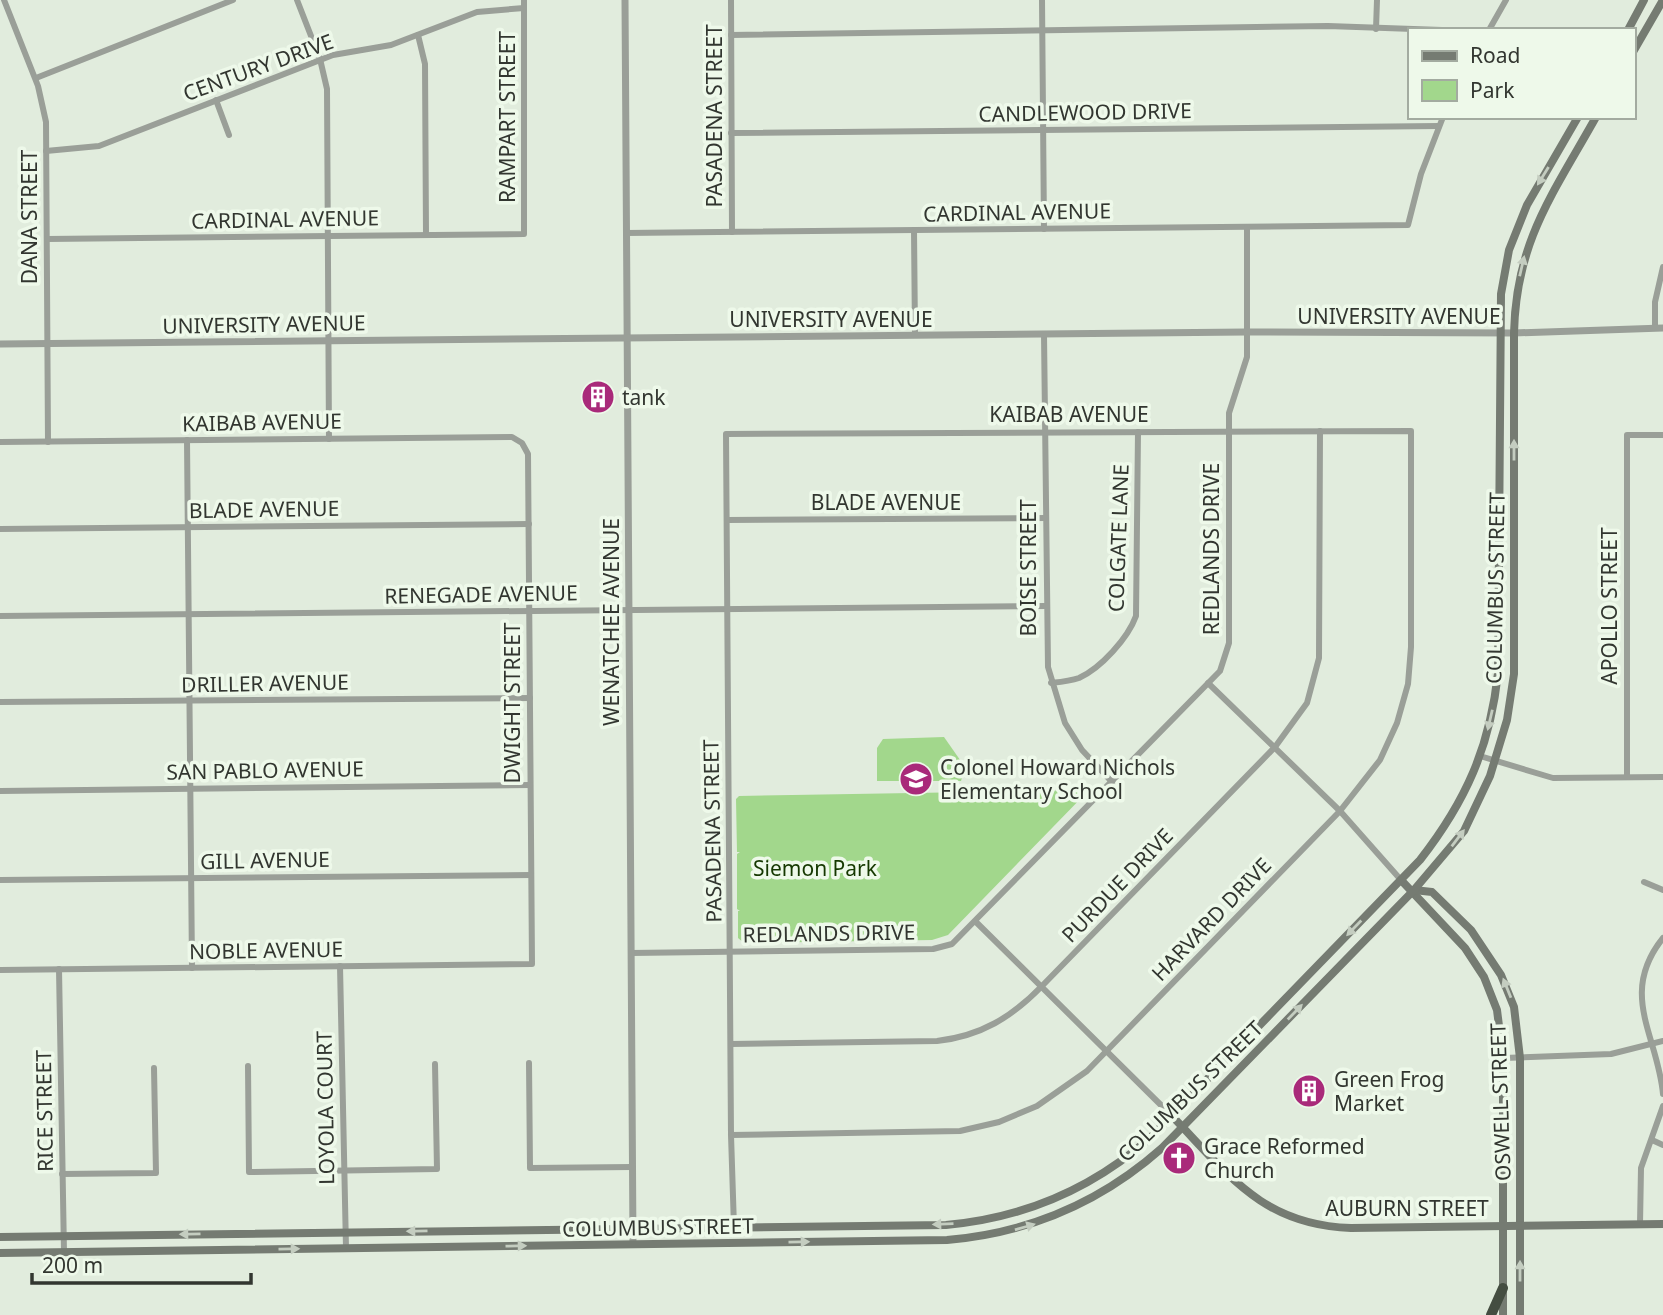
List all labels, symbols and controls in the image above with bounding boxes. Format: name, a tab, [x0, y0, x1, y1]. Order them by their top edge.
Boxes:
street label: PASADENA STREET	[700, 24, 728, 208]
street label: CENTURY DRIVE	[179, 27, 337, 107]
legend	[1408, 28, 1635, 119]
street label: RAMPART STREET	[493, 31, 521, 203]
text: Road	[1470, 41, 1520, 69]
text: Park	[1470, 76, 1515, 104]
street label: CANDLEWOOD DRIVE	[978, 96, 1192, 128]
street label: DANA STREET	[15, 149, 43, 284]
one-way arrow	[1537, 166, 1550, 186]
street label: CARDINAL AVENUE	[923, 196, 1111, 228]
street label: CARDINAL AVENUE	[191, 203, 379, 235]
one-way arrow	[1517, 255, 1528, 277]
street label: UNIVERSITY AVENUE	[1297, 302, 1501, 330]
street label: UNIVERSITY AVENUE	[729, 305, 933, 333]
street label: UNIVERSITY AVENUE	[162, 308, 366, 340]
building icon: tank	[579, 378, 617, 416]
place label: tank	[622, 383, 666, 411]
street label: KAIBAB AVENUE	[989, 400, 1149, 428]
street label: KAIBAB AVENUE	[182, 407, 342, 437]
one-way arrow	[1508, 439, 1520, 461]
street label: REDLANDS DRIVE	[1197, 463, 1225, 635]
street label: COLGATE LANE	[1101, 464, 1135, 612]
street label: BLADE AVENUE	[811, 488, 961, 516]
street label: COLUMBUS STREET	[1479, 492, 1511, 684]
street label: BLADE AVENUE	[189, 494, 339, 524]
street label: BOISE STREET	[1014, 499, 1042, 637]
street label: WENATCHEE AVENUE	[597, 518, 625, 726]
street label: APOLLO STREET	[1595, 527, 1623, 685]
street label: RENEGADE AVENUE	[384, 578, 578, 610]
street label: DWIGHT STREET	[498, 622, 526, 784]
street label: DRILLER AVENUE	[181, 668, 349, 698]
one-way arrow	[1485, 709, 1496, 731]
street label: PASADENA STREET	[696, 739, 728, 923]
place label: Colonel Howard Nichols Elementary School	[940, 753, 1175, 805]
street label: SAN PABLO AVENUE	[166, 754, 364, 786]
school or university icon: Colonel Howard Nichols Elementary School	[897, 760, 935, 798]
street label: PURDUE DRIVE	[1055, 822, 1179, 948]
one-way arrow	[1450, 829, 1465, 847]
street label: GILL AVENUE	[200, 845, 330, 875]
street label: HARVARD DRIVE	[1145, 851, 1277, 987]
park label: Siemon Park	[753, 854, 878, 882]
street label: REDLANDS DRIVE	[742, 917, 916, 949]
one-way arrow	[1345, 920, 1362, 937]
street label: NOBLE AVENUE	[189, 935, 343, 965]
one-way arrow	[1501, 978, 1512, 999]
one-way arrow	[1287, 1004, 1303, 1021]
street label: COLUMBUS STREET	[1111, 1014, 1269, 1168]
street label: OSWELL STREET	[1483, 1022, 1517, 1181]
street label: LOYOLA COURT	[310, 1031, 340, 1185]
street label: RICE STREET	[29, 1050, 59, 1172]
place label: Green Frog Market	[1334, 1065, 1444, 1117]
building icon: Green Frog Market	[1290, 1072, 1328, 1110]
place label: Grace Reformed Church	[1204, 1132, 1365, 1184]
church icon: Grace Reformed Church	[1160, 1139, 1198, 1177]
street label: AUBURN STREET	[1325, 1194, 1489, 1222]
street label: COLUMBUS STREET	[562, 1211, 754, 1243]
one-way arrow	[932, 1219, 954, 1230]
one-way arrow	[1015, 1221, 1036, 1231]
one-way arrow	[406, 1226, 428, 1237]
one-way arrow	[178, 1228, 200, 1240]
one-way arrow	[788, 1236, 810, 1248]
one-way arrow	[505, 1240, 527, 1252]
scale bar	[32, 1242, 250, 1286]
one-way arrow	[278, 1243, 300, 1255]
text: 200 m	[42, 1251, 103, 1279]
one-way arrow	[1514, 1259, 1526, 1281]

